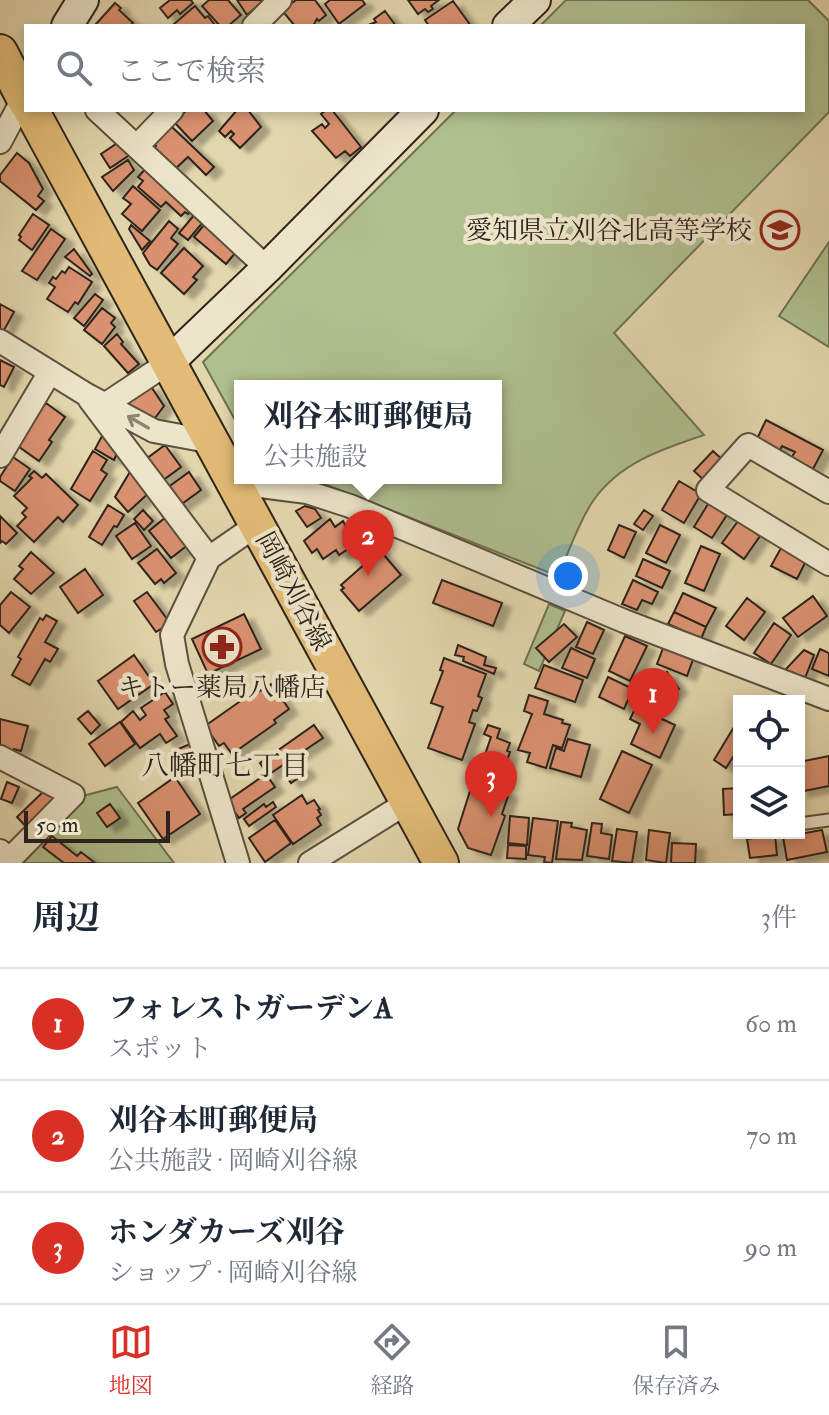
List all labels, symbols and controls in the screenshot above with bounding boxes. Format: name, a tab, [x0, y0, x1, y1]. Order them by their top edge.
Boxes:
search box	[24, 24, 805, 112]
icon: search	[52, 46, 96, 90]
text: ここで検索	[116, 53, 266, 90]
school or university icon: 愛知県立刈谷北高等学校	[759, 209, 801, 251]
place label: 愛知県立刈谷北高等学校	[466, 215, 752, 247]
popup	[234, 380, 502, 484]
text: 刈谷本町郵便局	[263, 398, 473, 435]
one-way arrow	[127, 414, 150, 430]
text: 公共施設	[263, 441, 367, 473]
pin: 2	[342, 510, 394, 576]
street label: 岡崎刈谷線	[248, 527, 338, 656]
your location	[548, 556, 588, 596]
pharmacy icon: キトー薬局八幡店	[201, 626, 243, 668]
pin: 1	[627, 668, 679, 734]
place label: キトー薬局八幡店	[118, 672, 326, 704]
map controls	[733, 695, 805, 839]
button: locate	[733, 695, 805, 767]
district label: 八幡町七丁目	[141, 749, 309, 784]
pin: 3	[465, 751, 517, 817]
button: layers	[733, 767, 805, 839]
scale bar	[24, 807, 170, 843]
text: 50 m	[36, 811, 78, 839]
text: 周辺	[32, 897, 100, 940]
text: 3件	[761, 902, 797, 934]
text: フォレストガーデンA	[108, 990, 393, 1027]
text: 1	[53, 1008, 63, 1040]
text: 60 m	[745, 1008, 797, 1040]
text: スポット	[108, 1033, 212, 1065]
text: 刈谷本町郵便局	[108, 1102, 318, 1139]
text: 2	[51, 1120, 65, 1152]
text: 70 m	[746, 1120, 797, 1152]
text: 公共施設 · 岡崎刈谷線	[108, 1145, 358, 1177]
text: ホンダカーズ刈谷	[108, 1214, 345, 1251]
text: 3	[53, 1232, 63, 1264]
text: 90 m	[745, 1232, 797, 1264]
text: ショップ · 岡崎刈谷線	[108, 1257, 358, 1289]
tab: 地図	[109, 1320, 153, 1400]
tab: 経路	[370, 1320, 414, 1400]
tab: 保存済み	[632, 1320, 720, 1400]

